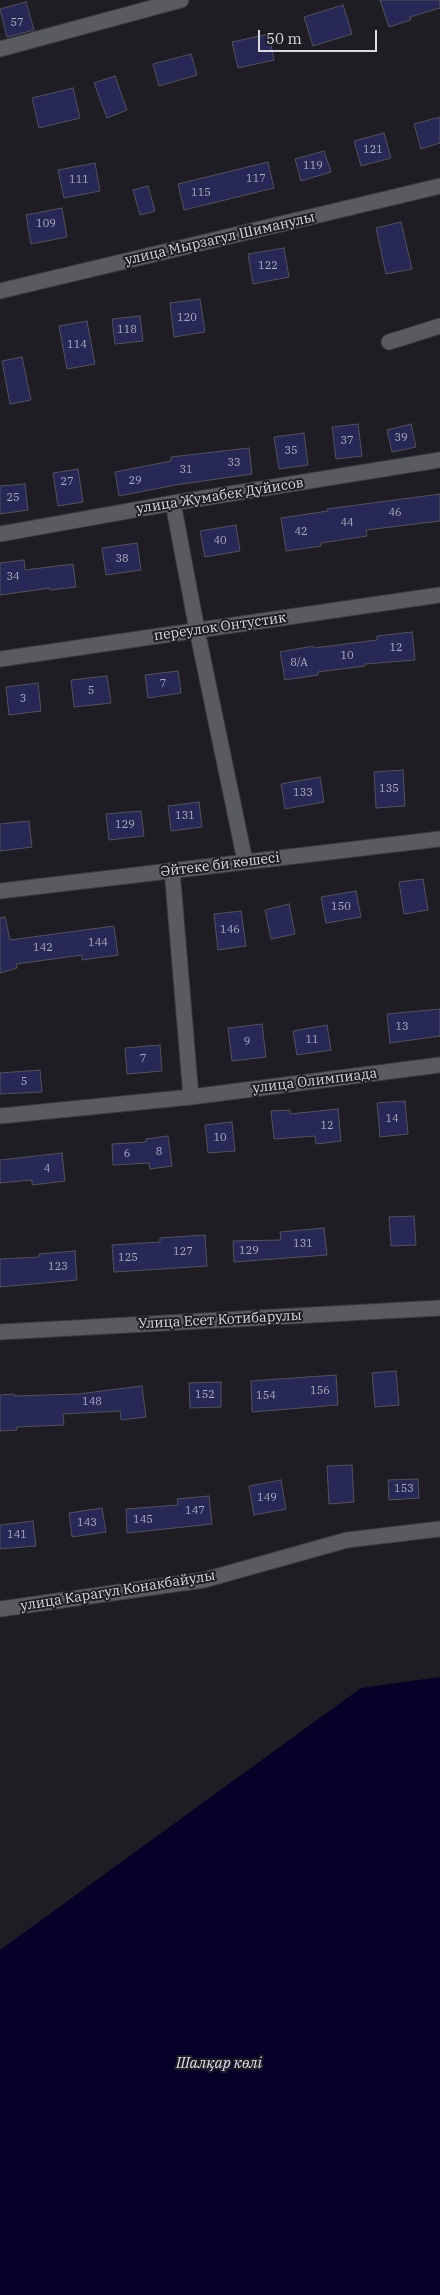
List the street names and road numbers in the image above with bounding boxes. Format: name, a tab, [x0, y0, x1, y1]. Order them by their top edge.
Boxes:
street label: улица Мырзагул Шиманулы	[123, 209, 317, 269]
street label: улица Жумабек Дуйисов	[135, 475, 305, 517]
street label: переулок Онтустик	[153, 609, 287, 645]
street label: Әйтеке би көшесі	[159, 849, 281, 881]
street label: улица Олимпиада	[252, 1065, 378, 1097]
street label: Улица Есет Котибарулы	[138, 1307, 302, 1333]
street label: улица Карагул Конакбайулы	[19, 1567, 217, 1615]

